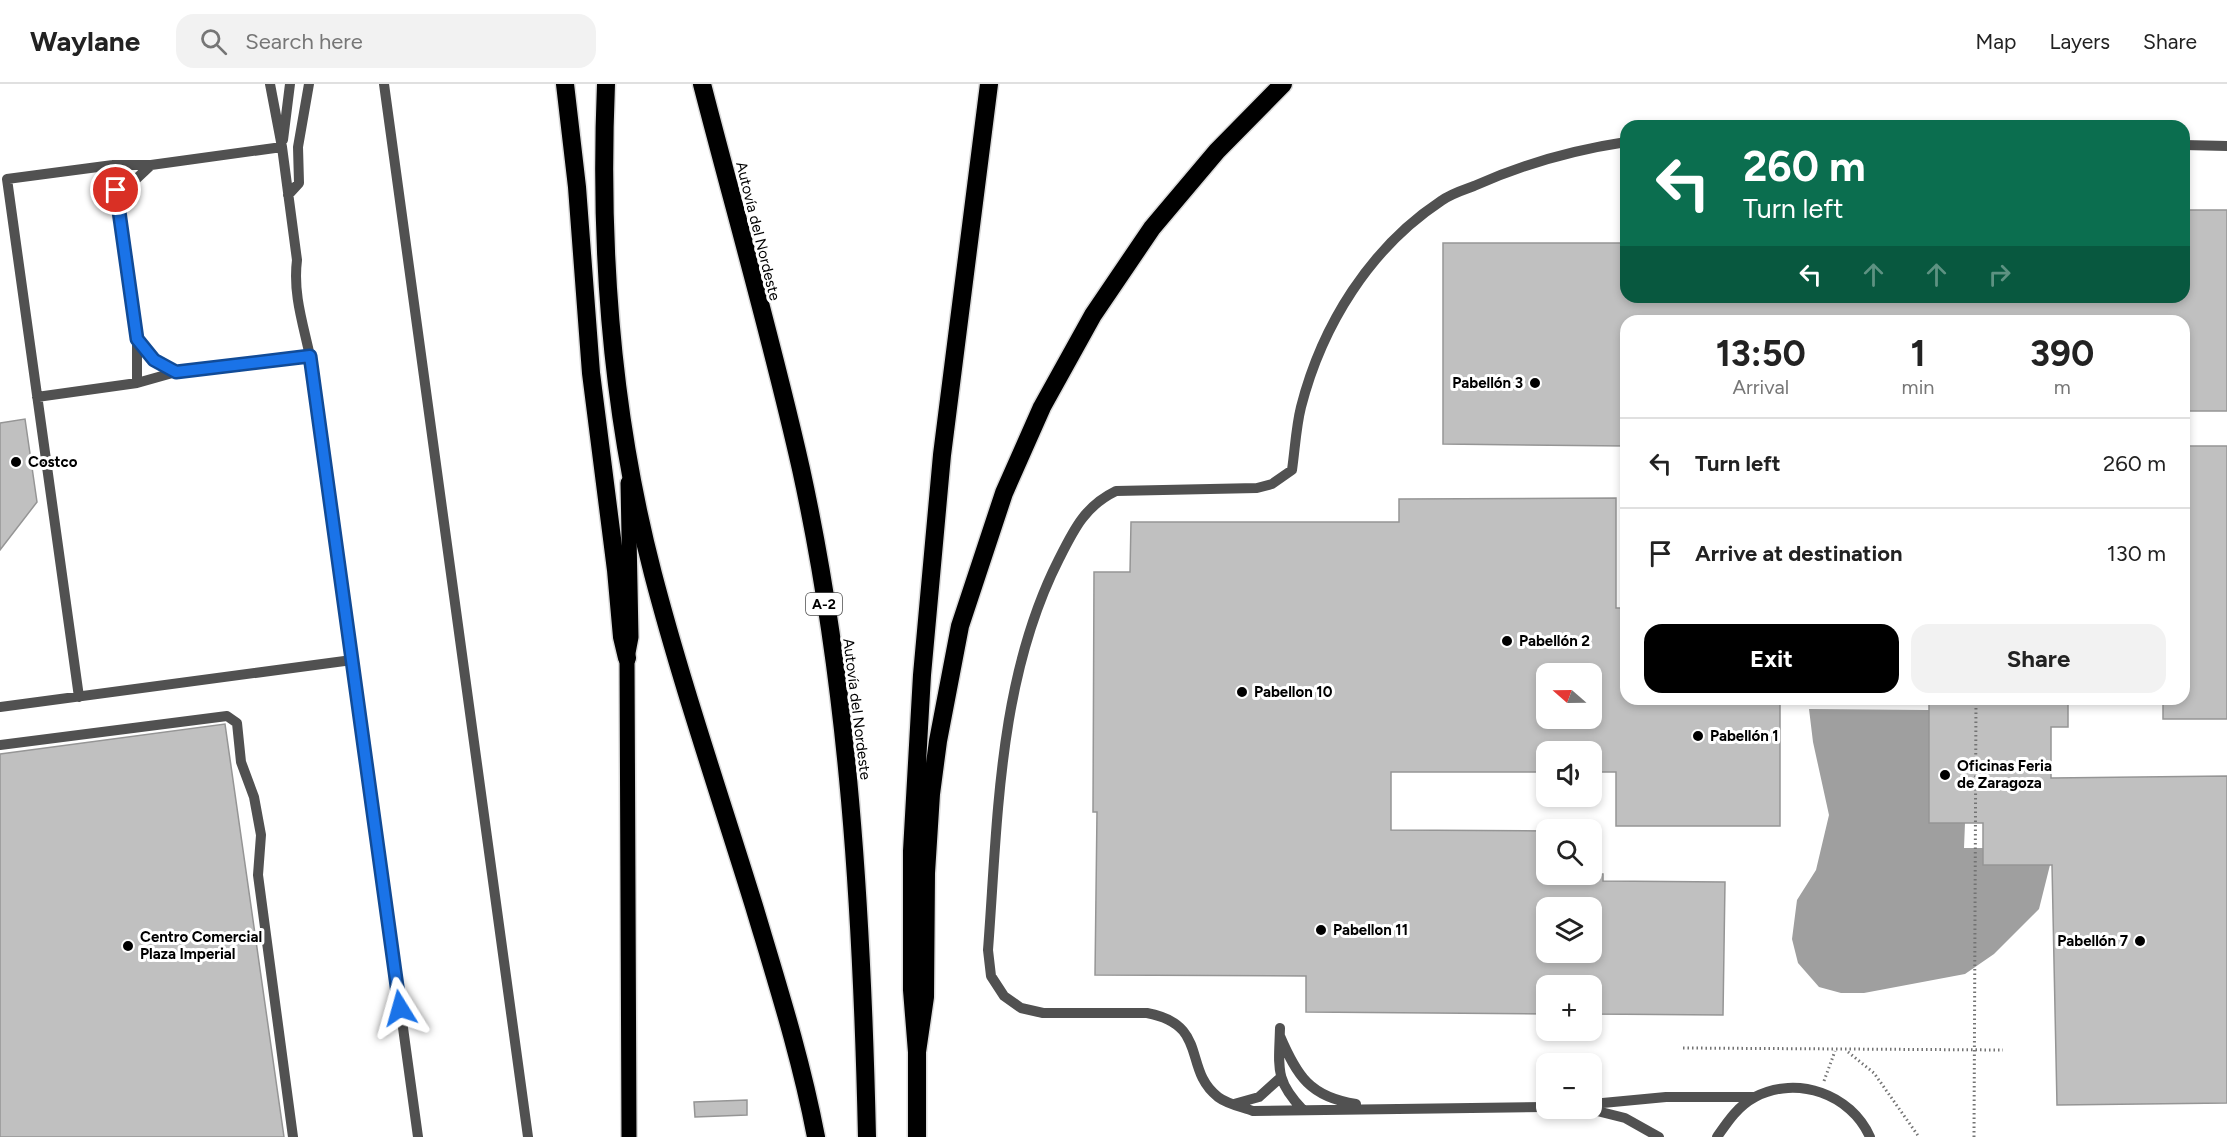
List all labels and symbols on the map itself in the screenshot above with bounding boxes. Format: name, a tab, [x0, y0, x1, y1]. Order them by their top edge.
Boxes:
street label: Autovía del Nordeste	[732, 160, 784, 302]
pin	[90, 164, 141, 215]
place label: Pabellón 3	[1452, 374, 1523, 392]
marker: Pabellón 3	[1528, 376, 1542, 390]
place label: Costco	[28, 453, 78, 471]
marker: Costco	[9, 455, 23, 469]
road number: A-2	[806, 593, 842, 615]
place label: Pabellón 2	[1519, 632, 1590, 650]
marker: Pabellón 2	[1500, 634, 1514, 648]
street label: Autovía del Nordeste	[839, 637, 875, 781]
north arrow	[1536, 663, 1602, 729]
place label: Pabellon 10	[1254, 683, 1333, 701]
marker: Pabellon 10	[1235, 685, 1249, 699]
place label: Pabellón 1	[1710, 727, 1779, 745]
marker: Pabellón 1	[1691, 729, 1705, 743]
place label: Oficinas Feria de Zaragoza	[1957, 757, 2052, 792]
marker: Oficinas Feria de Zaragoza	[1938, 768, 1952, 782]
place label: Pabellon 11	[1333, 921, 1408, 939]
marker: Pabellon 11	[1314, 923, 1328, 937]
place label: Centro Comercial Plaza Imperial	[140, 928, 262, 963]
place label: Pabellón 7	[2057, 932, 2128, 950]
marker: Pabellón 7	[2133, 934, 2147, 948]
marker: Centro Comercial Plaza Imperial	[121, 939, 135, 953]
position arrow	[368, 976, 432, 1040]

